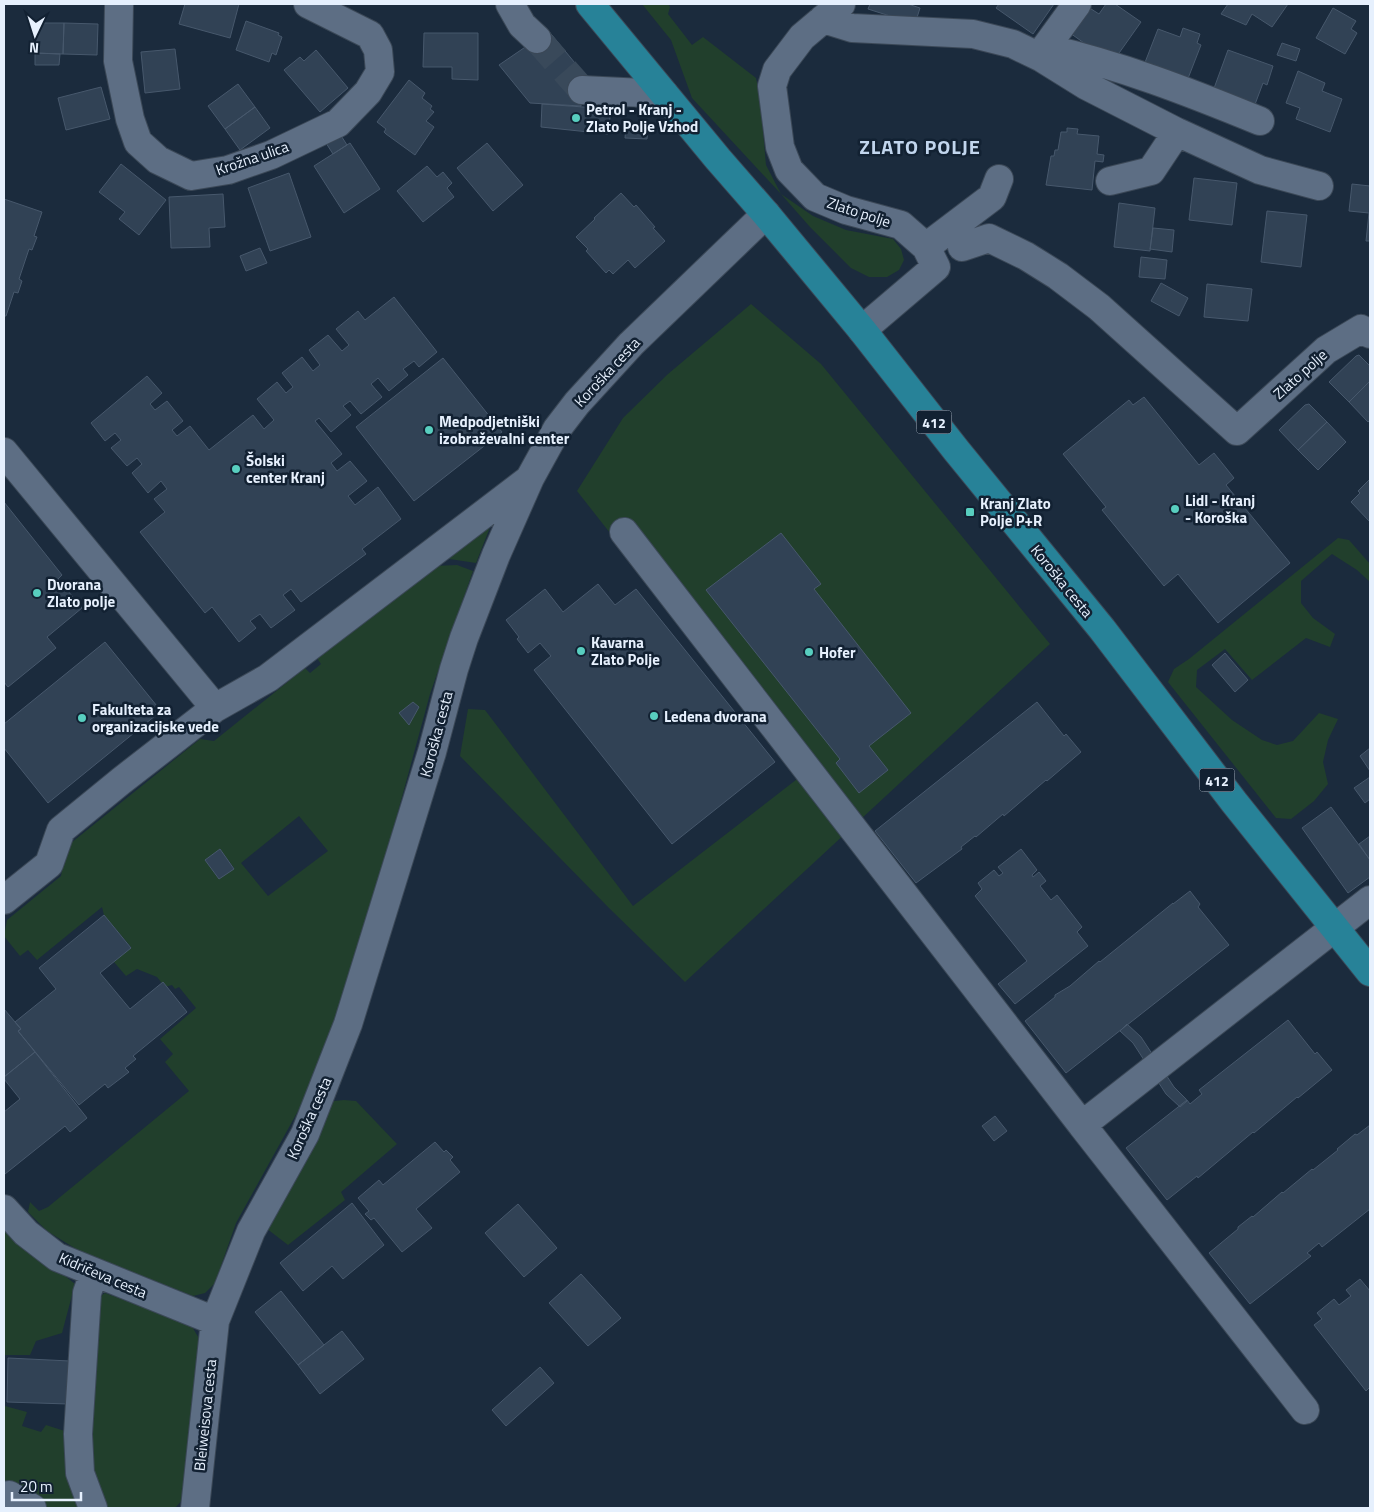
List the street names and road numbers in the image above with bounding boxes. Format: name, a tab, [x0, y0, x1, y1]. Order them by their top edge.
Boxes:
street label: Krožna ulica	[212, 135, 292, 181]
street label: Zlato polje	[824, 191, 894, 233]
street label: Koroška cesta	[569, 332, 646, 412]
street label: Zlato polje	[1268, 343, 1332, 405]
road number: 412	[916, 411, 952, 434]
street label: Koroška cesta	[1025, 540, 1099, 623]
street label: Koroška cesta	[414, 688, 459, 779]
road number: 412	[1200, 768, 1234, 792]
street label: Koroška cesta	[281, 1073, 338, 1163]
street label: Kidričeva cesta	[55, 1246, 151, 1304]
street label: Bleiweisova cesta	[188, 1358, 222, 1472]

